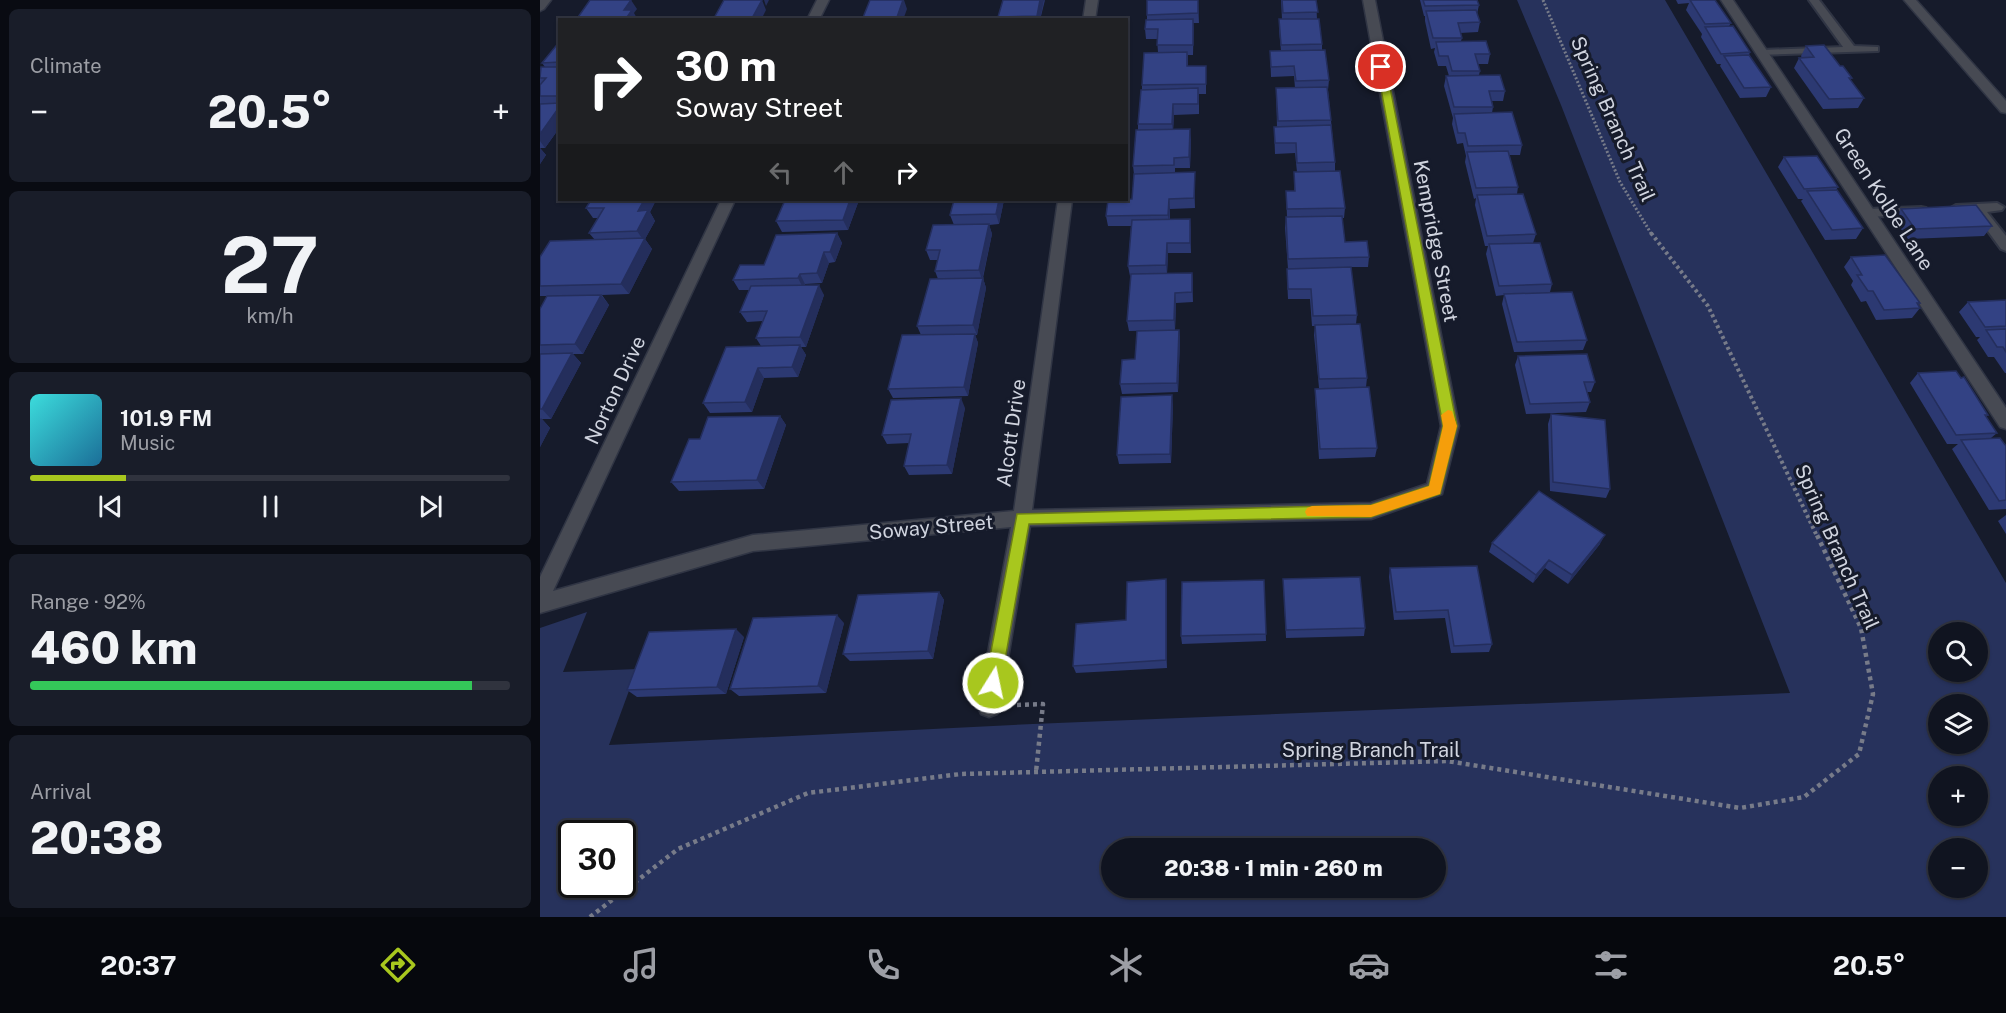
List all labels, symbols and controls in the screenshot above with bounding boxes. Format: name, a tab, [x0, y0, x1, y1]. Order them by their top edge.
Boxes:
street label: Spring Branch Trail	[1566, 33, 1660, 205]
text: 30 m	[675, 41, 777, 90]
pin	[1355, 41, 1406, 92]
icon: right	[576, 42, 654, 120]
icon: arrive	[1364, 50, 1397, 83]
text: Climate	[30, 54, 102, 78]
text: 20.5°	[208, 85, 332, 138]
text: Soway Street	[675, 91, 843, 123]
text: −	[30, 93, 48, 131]
text: +	[492, 93, 510, 131]
street label: Green Kolbe Lane	[1829, 123, 1939, 275]
icon: left	[764, 156, 797, 189]
icon: ahead	[827, 156, 860, 189]
icon: right	[890, 156, 923, 189]
street label: Kempridge Street	[1408, 158, 1464, 324]
text: 27	[221, 219, 319, 311]
text: km/h	[246, 304, 294, 328]
street label: Norton Drive	[579, 332, 651, 448]
street label: Alcott Drive	[992, 378, 1030, 488]
text: 101.9 FM	[120, 405, 212, 431]
text: Music	[120, 431, 175, 455]
street label: Spring Branch Trail	[1790, 461, 1884, 633]
icon: previous	[94, 490, 127, 523]
icon: pause	[254, 490, 287, 523]
icon: next	[414, 490, 447, 523]
street label: Soway Street	[868, 510, 994, 544]
text: Range · 92%	[30, 590, 146, 614]
text: 460 km	[30, 621, 197, 674]
map controls	[1928, 622, 1988, 898]
button: search	[1928, 622, 1988, 682]
position arrow	[961, 651, 1025, 715]
button: layers	[1928, 694, 1988, 754]
street label: Spring Branch Trail	[1282, 738, 1460, 762]
button: +	[1928, 766, 1988, 826]
text: Arrival	[30, 780, 92, 804]
text: 20:38	[30, 811, 163, 864]
speed limit sign: 30	[558, 820, 636, 898]
button: −	[1928, 838, 1988, 898]
text: 20:38 · 1 min · 260 m	[1164, 855, 1383, 881]
icon: directions	[377, 944, 419, 986]
icon: music	[620, 944, 662, 986]
icon: phone	[862, 944, 904, 986]
icon: climate	[1105, 944, 1147, 986]
icon: car	[1348, 944, 1390, 986]
icon: filters	[1590, 944, 1632, 986]
text: 20:37	[100, 949, 177, 981]
text: 20.5°	[1833, 949, 1906, 981]

